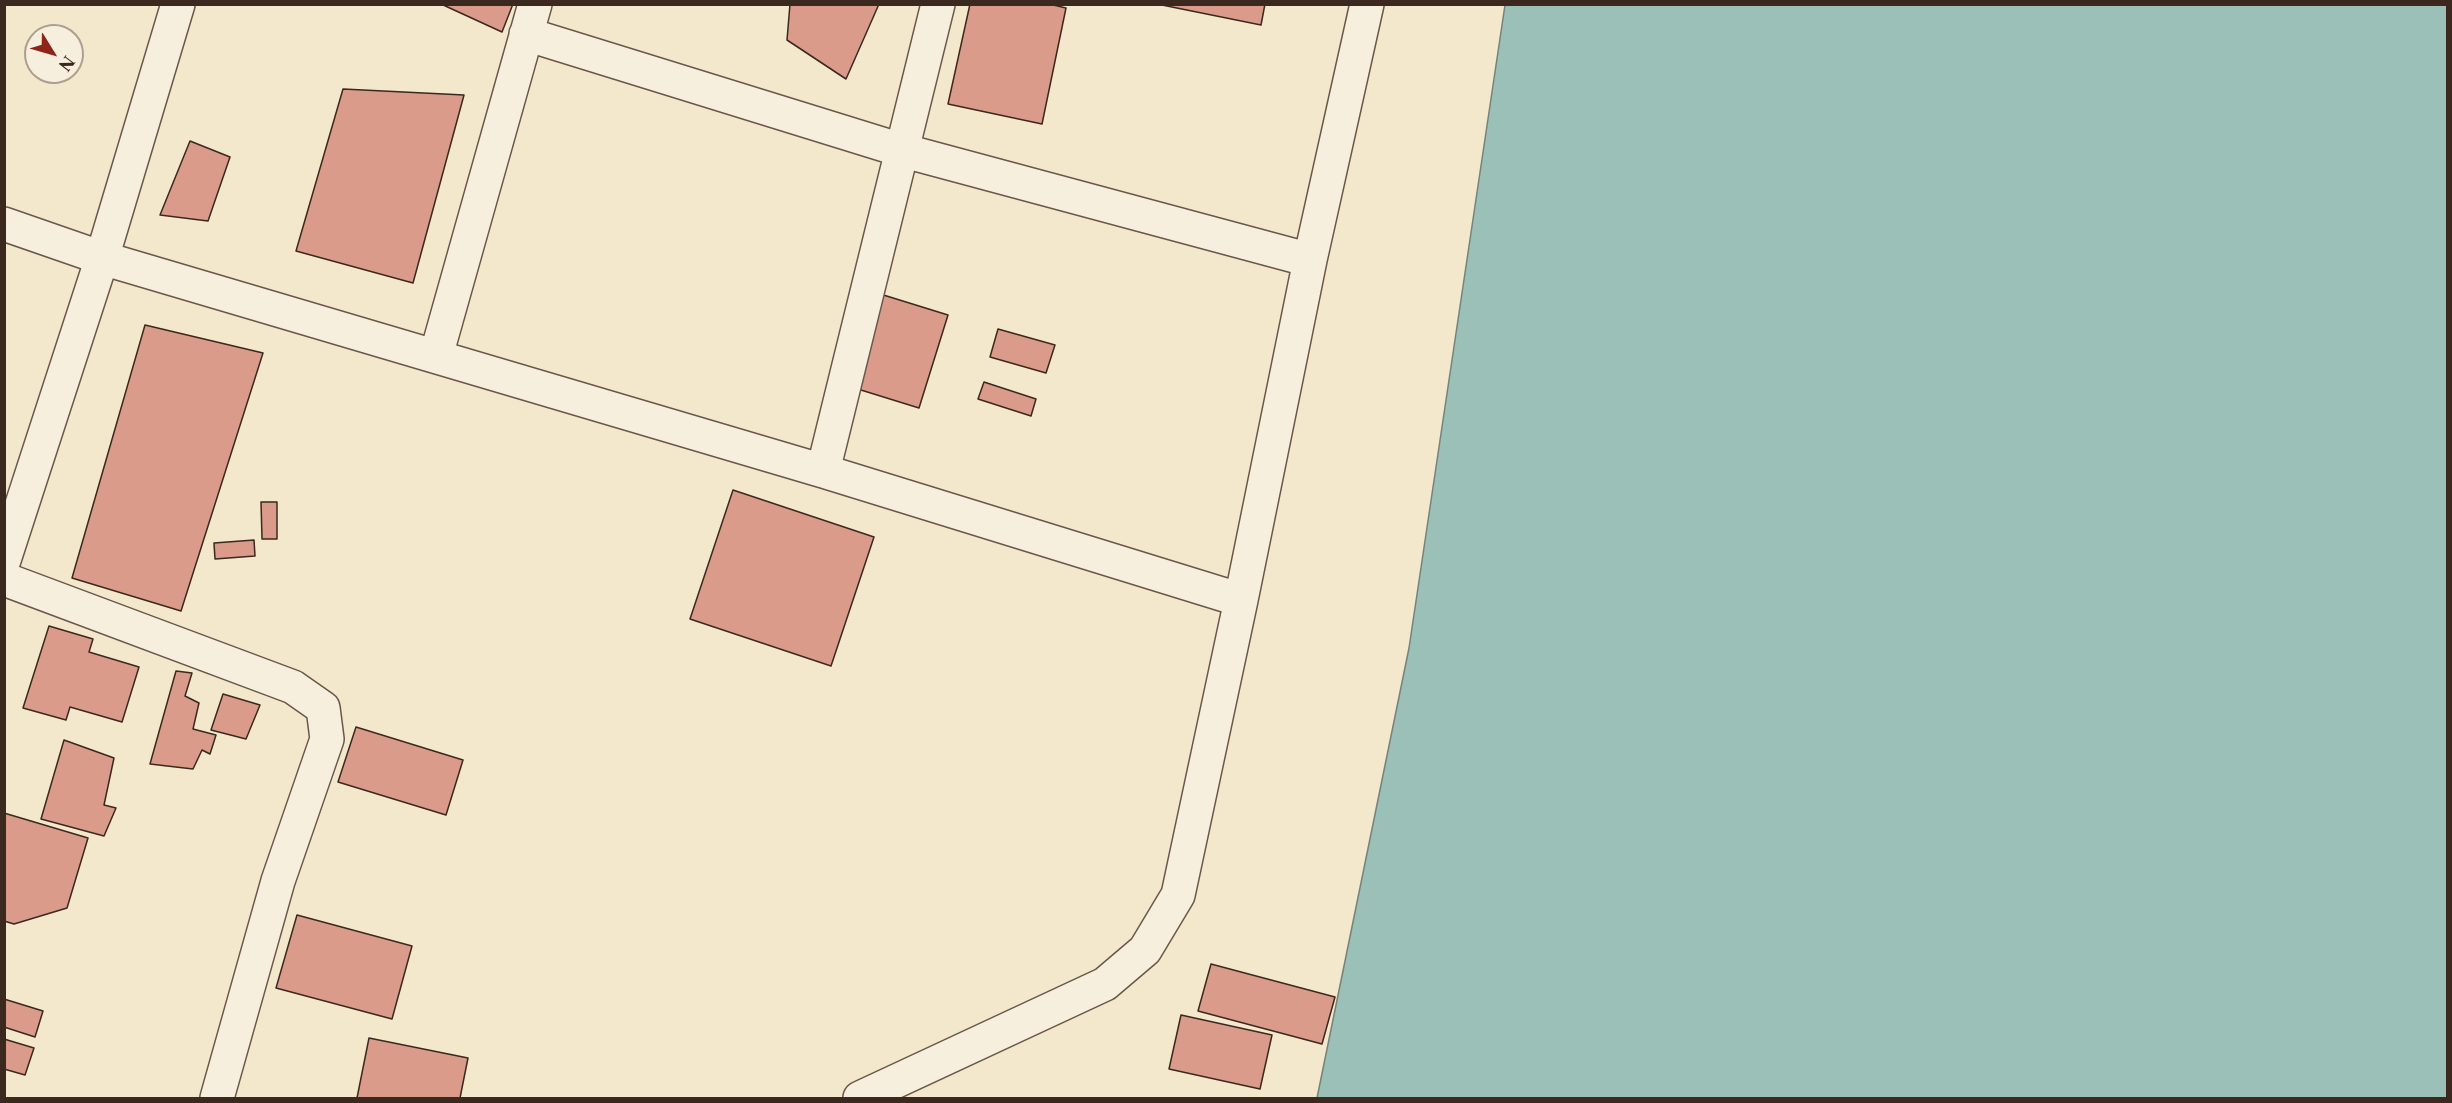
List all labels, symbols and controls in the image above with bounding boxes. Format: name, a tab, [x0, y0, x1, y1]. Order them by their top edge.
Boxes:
north arrow	[24, 24, 84, 84]
text: N	[55, 52, 79, 75]

